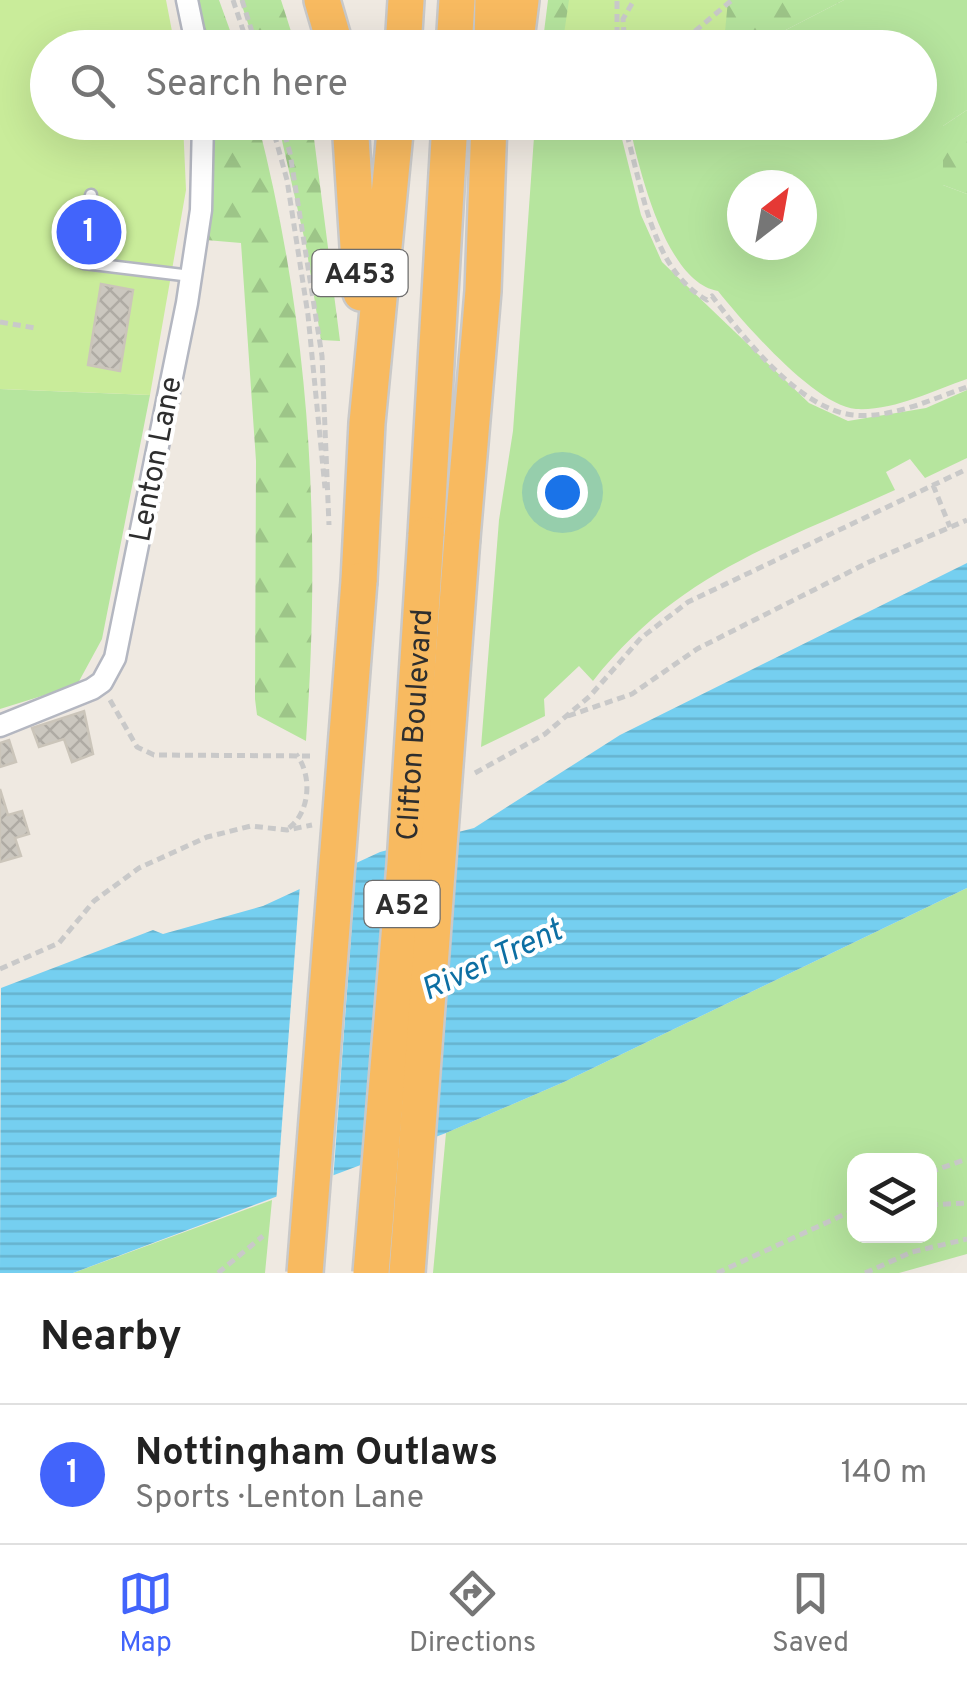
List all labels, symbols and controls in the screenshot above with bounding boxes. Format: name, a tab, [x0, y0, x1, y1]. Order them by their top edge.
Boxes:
search box	[30, 30, 937, 140]
icon: search	[65, 58, 120, 113]
text: Search here	[145, 61, 348, 110]
north arrow	[727, 170, 817, 260]
pin: 1	[56, 194, 122, 270]
road number: A453	[312, 250, 408, 296]
street label: Lenton Lane	[123, 374, 192, 545]
your location	[537, 467, 588, 518]
street label: Clifton Boulevard	[391, 608, 442, 842]
road number: A52	[364, 881, 440, 927]
water label: River Trent	[415, 911, 571, 1012]
map controls	[847, 1153, 937, 1243]
button: layers	[847, 1153, 937, 1243]
text: Nearby	[40, 1312, 182, 1365]
text: Nottingham Outlaws	[135, 1430, 498, 1479]
text: 1	[66, 1454, 79, 1494]
text: 140 m	[841, 1454, 927, 1494]
text: Sports · Lenton Lane	[135, 1479, 424, 1519]
tab: Map	[118, 1566, 173, 1662]
tab: Directions	[409, 1566, 536, 1662]
tab: Saved	[772, 1566, 849, 1662]

